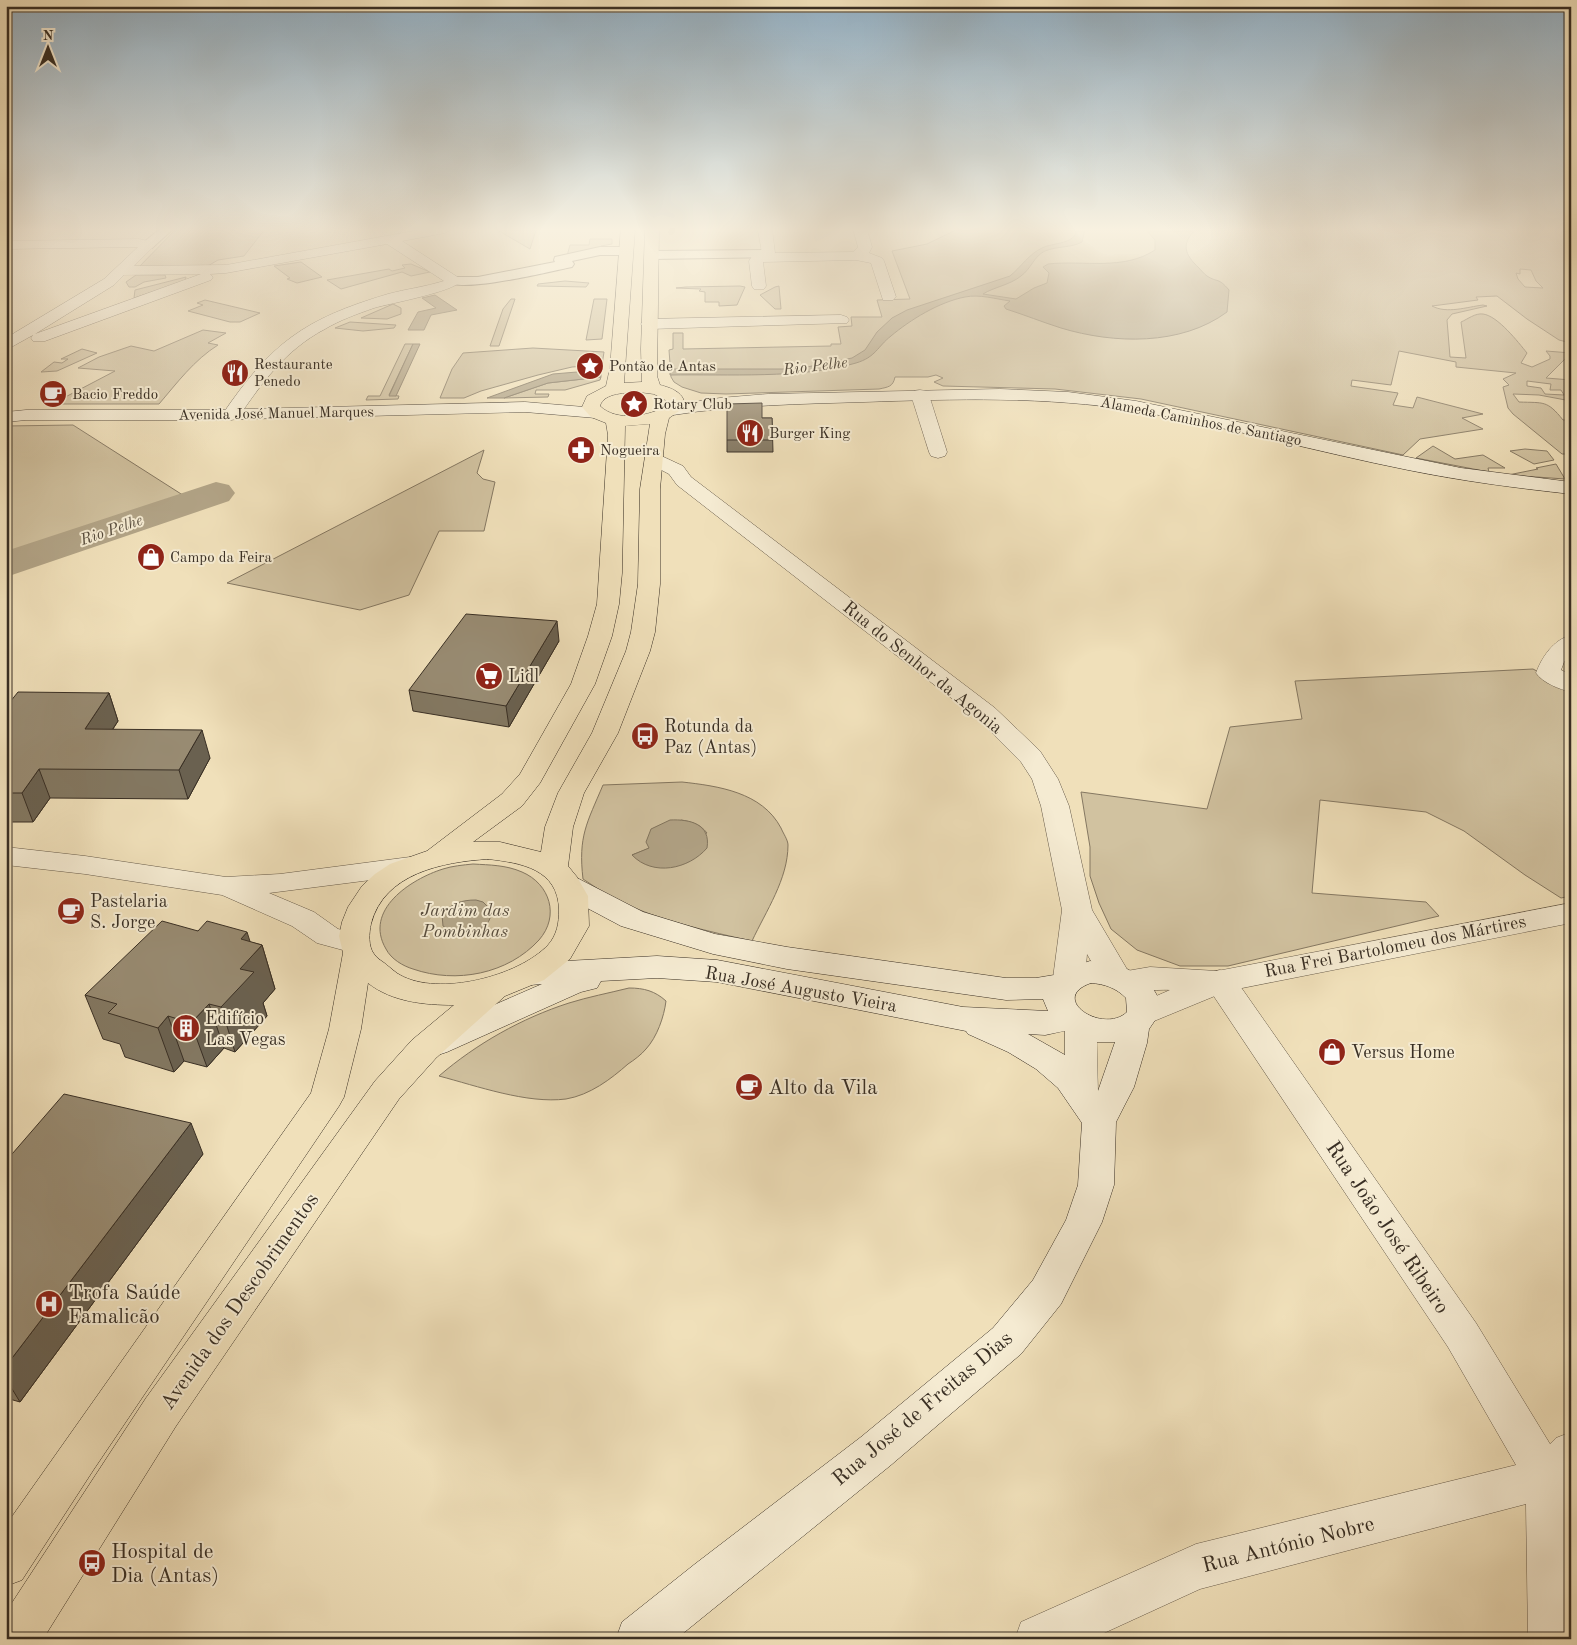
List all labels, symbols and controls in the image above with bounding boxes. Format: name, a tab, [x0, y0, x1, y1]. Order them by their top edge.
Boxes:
north arrow	[22, 22, 72, 72]
text: N	[43, 29, 54, 43]
place icon: Pontão de Antas	[575, 351, 605, 381]
water label: Rio Pelhe	[781, 355, 849, 379]
restaurant icon: Restaurante Penedo	[220, 358, 250, 388]
place label: Restaurante Penedo	[254, 358, 333, 390]
place label: Pontão de Antas	[609, 360, 716, 375]
cafe icon: Bacio Freddo	[38, 379, 68, 409]
place label: Bacio Freddo	[72, 388, 158, 403]
place icon: Rotary Club	[619, 389, 649, 419]
street label: Alameda Caminhos de Santiago	[1099, 396, 1303, 449]
place label: Rotary Club	[653, 398, 732, 413]
street label: Avenida José Manuel Marques	[178, 405, 374, 424]
restaurant icon: Burger King	[735, 418, 765, 448]
place label: Burger King	[769, 427, 850, 442]
pharmacy icon: Nogueira	[566, 435, 596, 465]
place label: Nogueira	[600, 444, 660, 459]
water label: Rio Pelhe	[77, 513, 145, 549]
shop icon: Campo da Feira	[136, 542, 166, 572]
place label: Campo da Feira	[170, 551, 272, 566]
street label: Rua do Senhor da Agonia	[839, 598, 1006, 738]
supermarket icon: Lidl	[474, 661, 504, 691]
place label: Lidl	[508, 668, 539, 686]
place label: Rotunda da Paz (Antas)	[664, 718, 757, 757]
bus stop icon: Rotunda da Paz (Antas)	[630, 721, 660, 751]
place label: Pastelaria S. Jorge	[90, 893, 168, 932]
cafe icon: Pastelaria S. Jorge	[56, 896, 86, 926]
park label: Jardim das Pombinhas	[421, 902, 510, 941]
street label: Rua Frei Bartolomeu dos Mártires	[1263, 913, 1528, 981]
street label: Rua José Augusto Vieira	[704, 964, 898, 1016]
place label: Edifício Las Vegas	[205, 1010, 286, 1049]
building icon: Edifício Las Vegas	[171, 1013, 201, 1043]
shop icon: Versus Home	[1317, 1037, 1347, 1067]
place label: Versus Home	[1351, 1044, 1455, 1062]
cafe icon: Alto da Vila	[734, 1072, 764, 1102]
place label: Alto da Vila	[768, 1078, 878, 1099]
street label: Rua João José Ribeiro	[1321, 1138, 1452, 1318]
street label: Avenida dos Descobrimentos	[157, 1190, 323, 1414]
place label: Trofa Saúde Famalicão	[68, 1283, 180, 1328]
hospital icon: Trofa Saúde Famalicão	[34, 1289, 64, 1319]
street label: Rua José de Freitas Dias	[829, 1328, 1017, 1490]
street label: Rua António Nobre	[1200, 1514, 1377, 1577]
place label: Hospital de Dia (Antas)	[111, 1542, 219, 1587]
bus stop icon: Hospital de Dia (Antas)	[77, 1548, 107, 1578]

